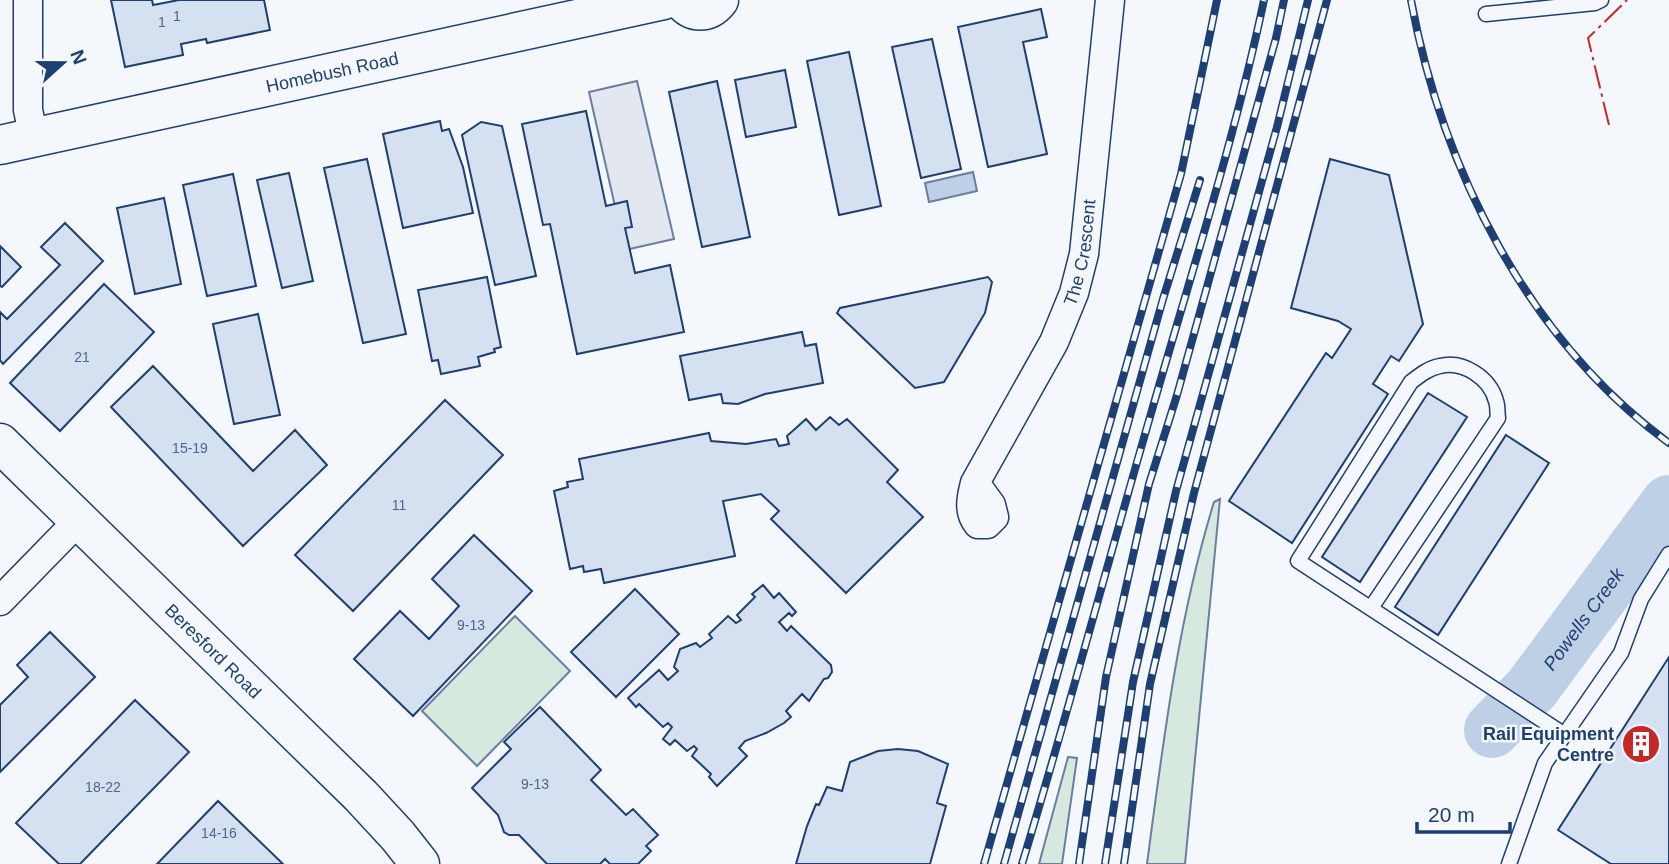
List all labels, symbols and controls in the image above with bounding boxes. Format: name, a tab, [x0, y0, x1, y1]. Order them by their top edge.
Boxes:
house number: 1	[173, 8, 181, 24]
house number: 1	[158, 14, 166, 30]
north arrow	[28, 28, 98, 98]
text: N	[66, 47, 91, 67]
street label: Homebush Road	[264, 48, 400, 97]
street label: The Crescent	[1060, 198, 1100, 309]
house number: 21	[74, 349, 90, 365]
house number: 15-19	[172, 440, 208, 456]
house number: 11	[392, 497, 406, 513]
water label: Powells Creek	[1539, 563, 1629, 674]
street label: Beresford Road	[161, 600, 265, 703]
house number: 9-13	[457, 617, 485, 633]
building icon: Rail Equipment Centre	[1620, 723, 1662, 765]
place label: Rail Equipment Centre	[1483, 724, 1614, 765]
house number: 9-13	[521, 776, 549, 792]
house number: 18-22	[85, 779, 121, 795]
scale bar	[1417, 790, 1510, 834]
text: 20 m	[1428, 803, 1475, 826]
house number: 14-16	[201, 825, 237, 841]

